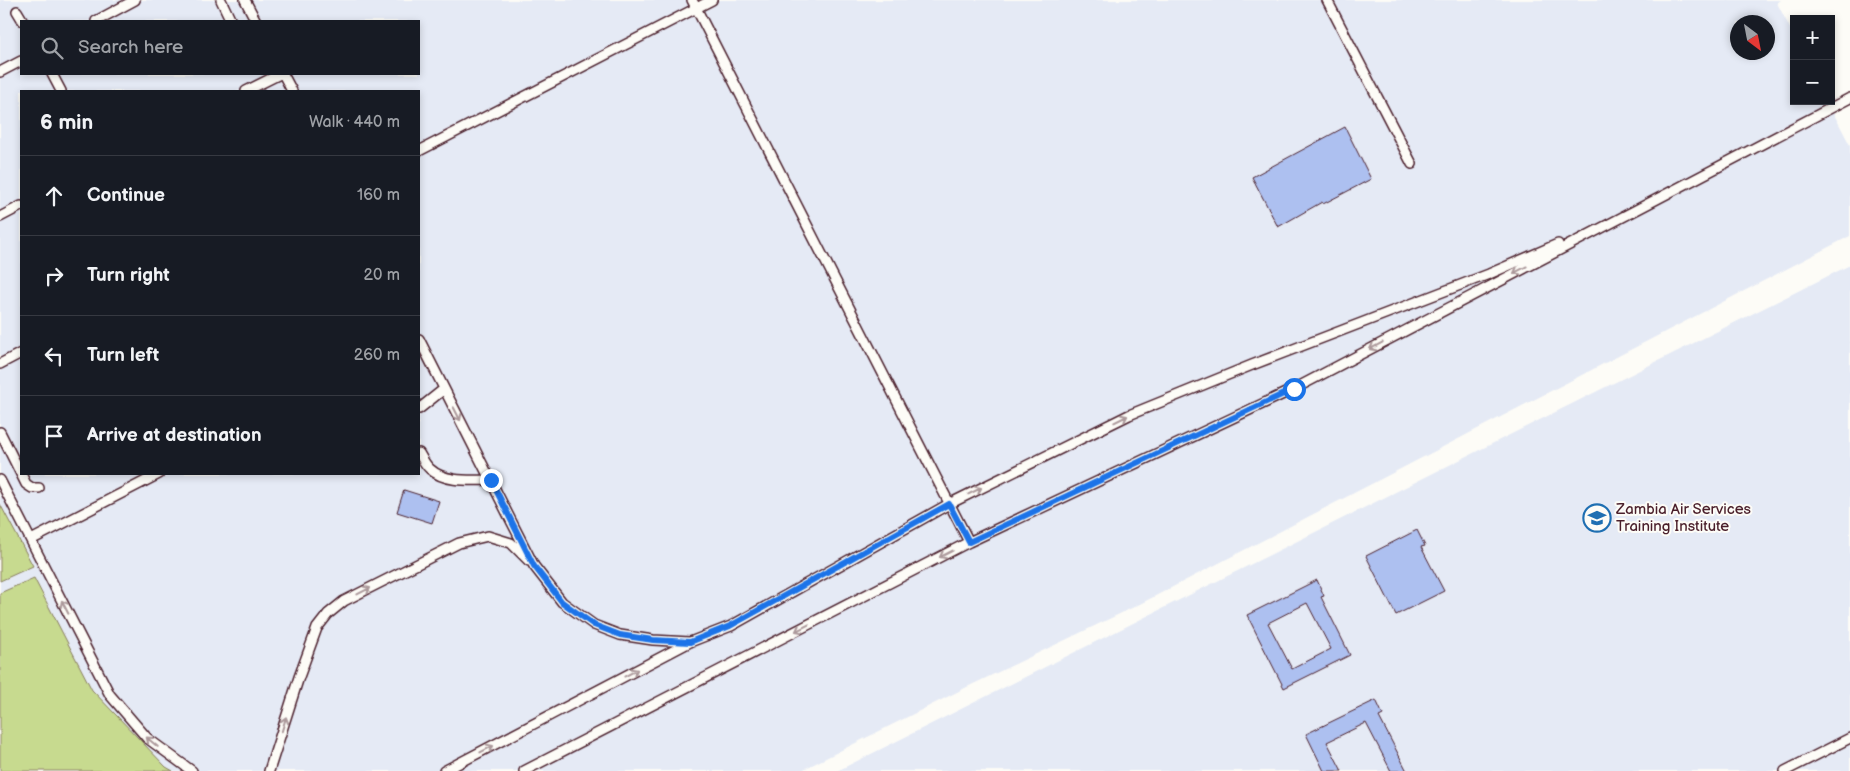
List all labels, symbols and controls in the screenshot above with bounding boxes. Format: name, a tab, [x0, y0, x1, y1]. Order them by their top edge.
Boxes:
north arrow	[1730, 15, 1775, 60]
map controls	[1790, 15, 1835, 105]
button: +	[1790, 15, 1835, 60]
search box	[20, 20, 420, 75]
icon: search	[38, 34, 66, 62]
text: Search here	[78, 36, 183, 59]
button: −	[1790, 60, 1835, 105]
text: 6 min	[40, 110, 93, 135]
text: Walk · 440 m	[309, 113, 400, 132]
icon: ahead	[40, 182, 68, 210]
text: Continue	[87, 184, 165, 207]
text: 160 m	[357, 186, 400, 205]
icon: right	[40, 262, 68, 290]
text: Turn right	[87, 264, 170, 287]
text: 20 m	[364, 266, 400, 285]
one-way arrow	[1513, 266, 1528, 275]
one-way arrow	[1369, 341, 1384, 351]
icon: left	[40, 342, 68, 370]
text: Turn left	[87, 344, 159, 367]
text: 260 m	[354, 346, 400, 365]
route start	[1283, 378, 1306, 401]
one-way arrow	[452, 406, 462, 421]
one-way arrow	[1113, 413, 1128, 423]
icon: arrive	[40, 422, 68, 450]
text: Arrive at destination	[87, 424, 262, 447]
route end	[480, 469, 503, 492]
one-way arrow	[967, 486, 982, 495]
place label: Zambia Air Services Training Institute	[1615, 500, 1752, 536]
school or university icon: Zambia Air Services Training Institute	[1582, 503, 1612, 533]
one-way arrow	[939, 549, 954, 559]
one-way arrow	[356, 586, 371, 595]
one-way arrow	[60, 600, 69, 615]
one-way arrow	[795, 624, 810, 633]
one-way arrow	[623, 668, 638, 677]
one-way arrow	[279, 717, 289, 733]
one-way arrow	[146, 737, 159, 748]
one-way arrow	[479, 744, 494, 753]

